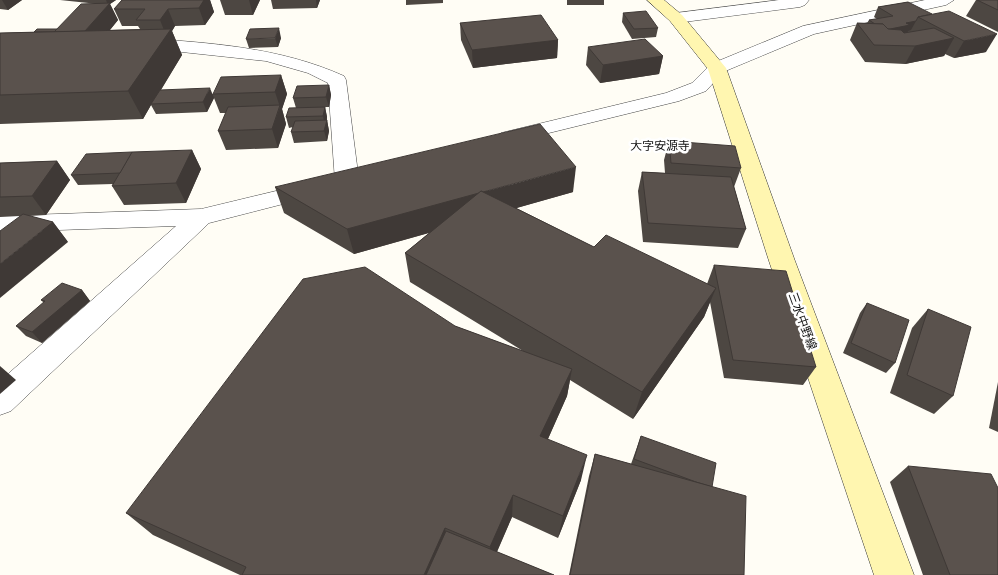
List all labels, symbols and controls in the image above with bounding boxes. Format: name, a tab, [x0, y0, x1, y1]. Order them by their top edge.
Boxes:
district label: 大字安源寺	[630, 138, 690, 153]
street label: 三水中野線	[786, 290, 820, 352]

